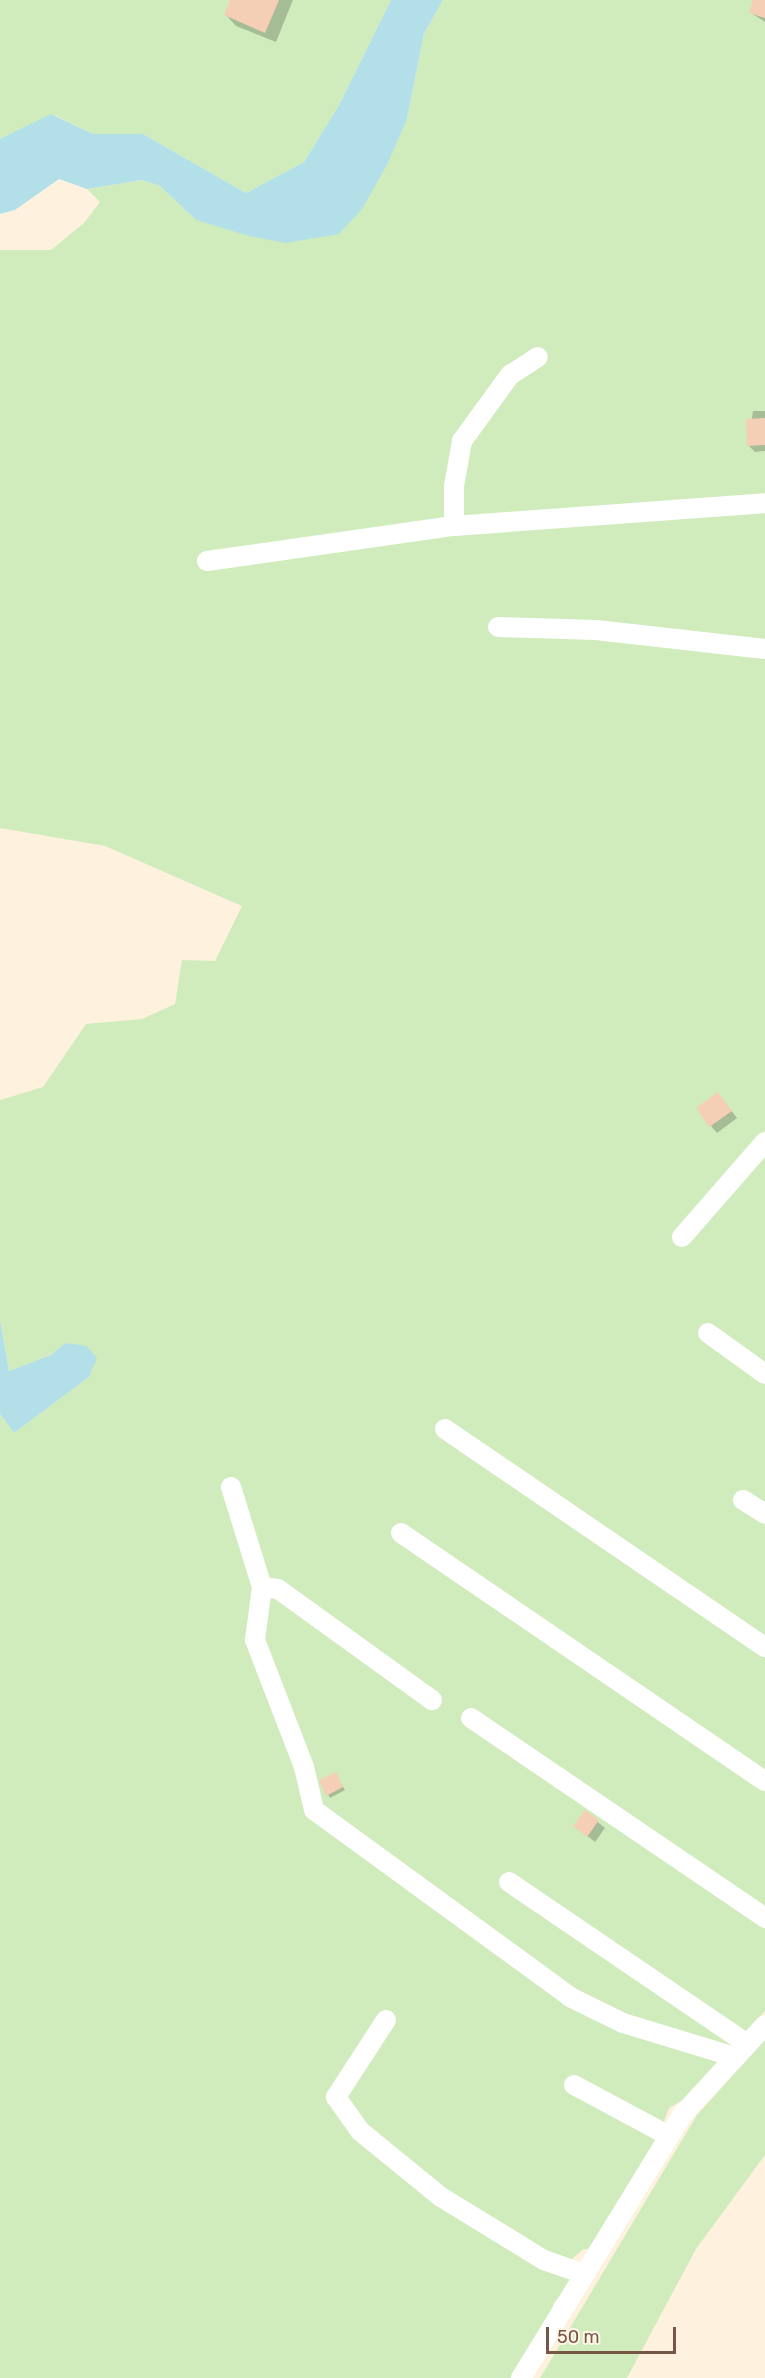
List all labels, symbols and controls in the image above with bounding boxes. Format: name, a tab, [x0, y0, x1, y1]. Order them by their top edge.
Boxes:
scale bar	[549, 2315, 680, 2353]
text: 50 m	[557, 2326, 600, 2348]

